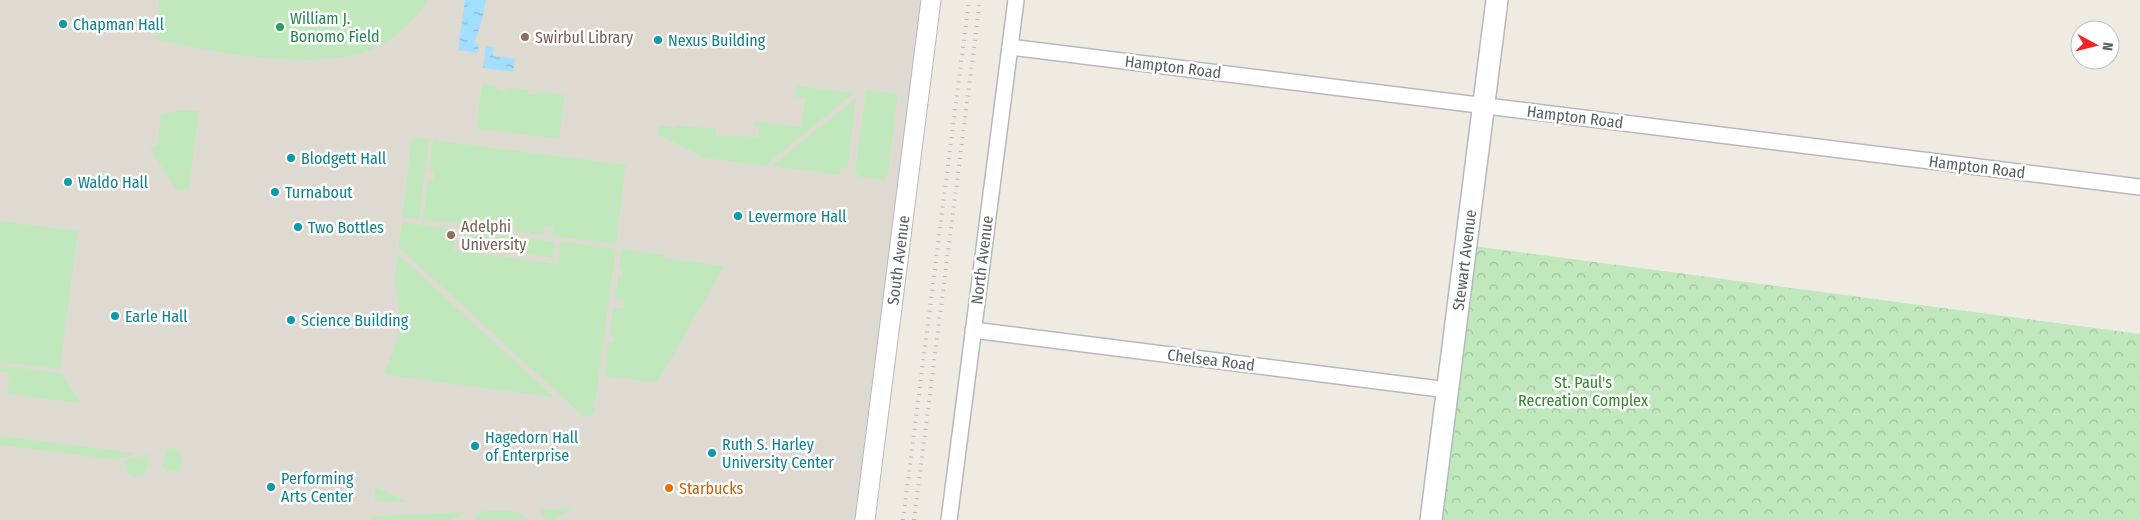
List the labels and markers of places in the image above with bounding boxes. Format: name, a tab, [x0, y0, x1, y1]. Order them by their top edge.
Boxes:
place label: William J. Bonomo Field	[290, 9, 380, 46]
place label: Chapman Hall	[73, 15, 164, 34]
marker: Chapman Hall	[57, 18, 69, 30]
marker: William J. Bonomo Field	[274, 21, 286, 33]
place label: Swirbul Library	[535, 28, 634, 47]
marker: Swirbul Library	[519, 31, 531, 43]
place label: Nexus Building	[668, 31, 766, 50]
marker: Nexus Building	[652, 34, 664, 46]
place label: Blodgett Hall	[301, 149, 386, 168]
marker: Blodgett Hall	[285, 152, 297, 164]
place label: Waldo Hall	[78, 173, 148, 192]
marker: Waldo Hall	[62, 176, 74, 188]
place label: Turnabout	[285, 183, 353, 202]
marker: Turnabout	[269, 186, 281, 198]
place label: Levermore Hall	[748, 207, 846, 226]
marker: Levermore Hall	[732, 210, 744, 222]
place label: Adelphi University	[461, 217, 527, 254]
place label: Two Bottles	[308, 218, 384, 237]
marker: Two Bottles	[292, 221, 304, 233]
marker: Adelphi University	[445, 229, 457, 241]
place label: Earle Hall	[125, 307, 187, 326]
marker: Earle Hall	[109, 310, 121, 322]
place label: Science Building	[301, 311, 409, 330]
marker: Science Building	[285, 314, 297, 326]
place label: Hagedorn Hall of Enterprise	[485, 428, 578, 465]
place label: Ruth S. Harley University Center	[722, 435, 834, 472]
marker: Hagedorn Hall of Enterprise	[469, 440, 481, 452]
marker: Ruth S. Harley University Center	[706, 447, 718, 459]
place label: Performing Arts Center	[281, 469, 354, 506]
place label: Starbucks	[679, 479, 744, 498]
marker: Performing Arts Center	[265, 481, 277, 493]
marker: Starbucks	[663, 482, 675, 494]

